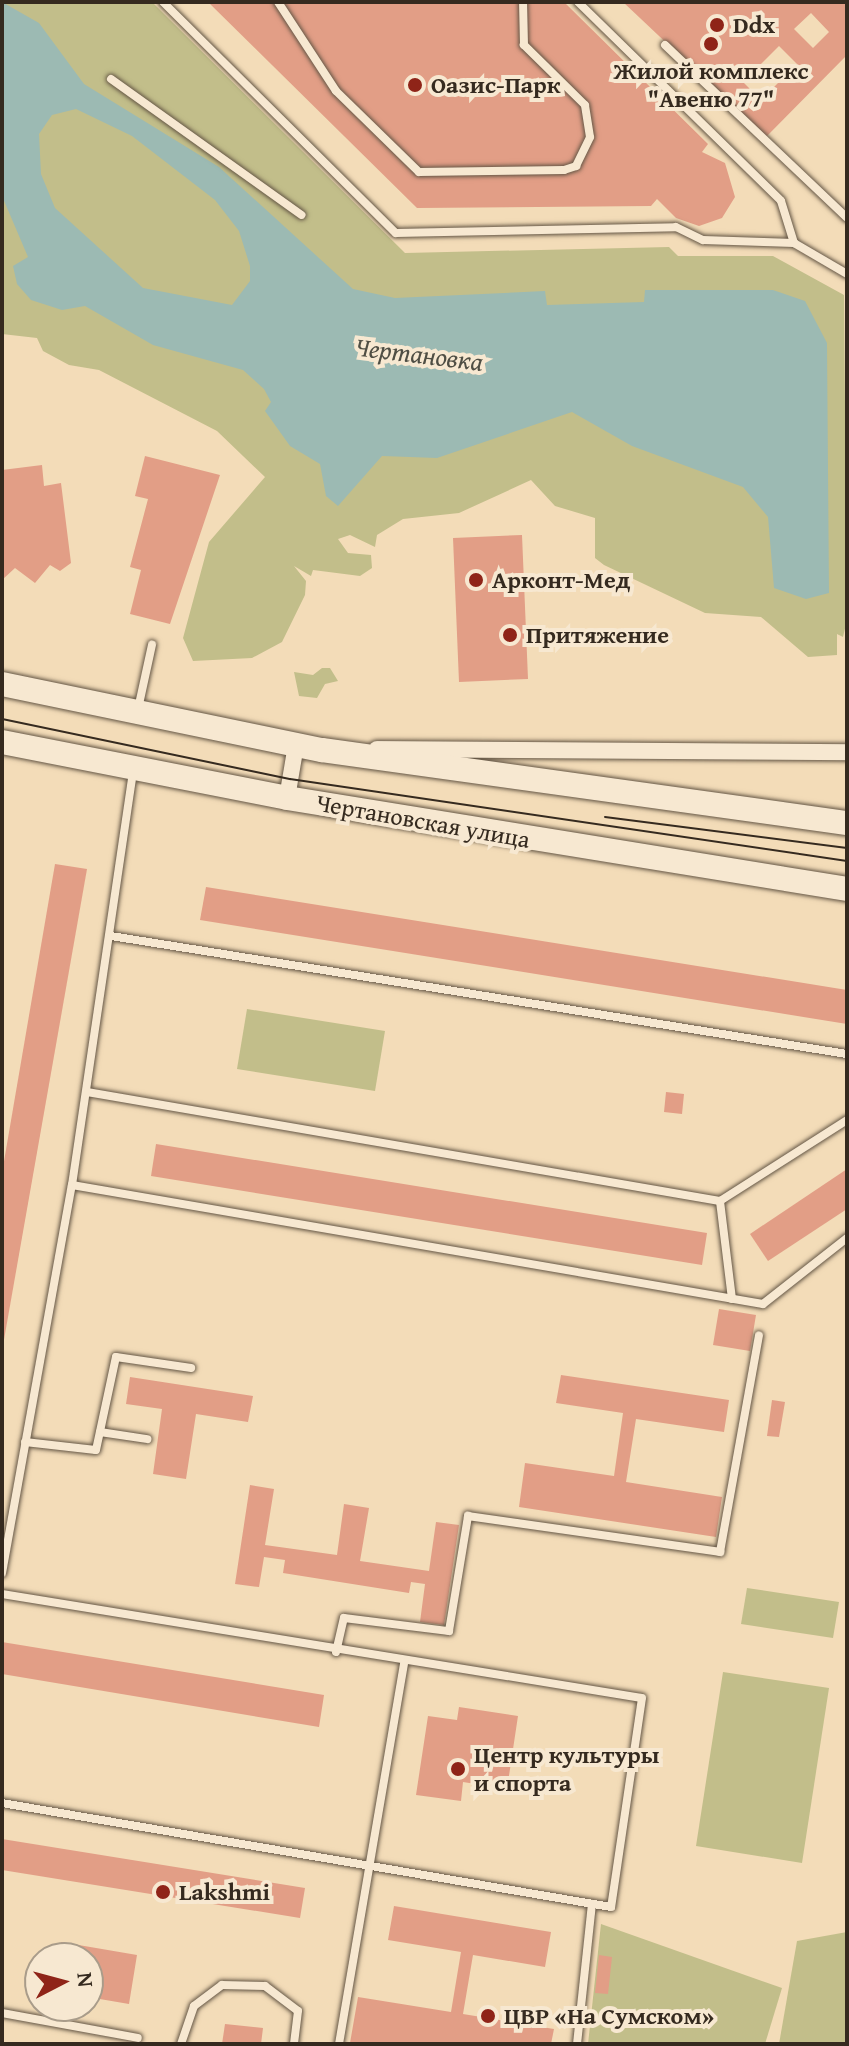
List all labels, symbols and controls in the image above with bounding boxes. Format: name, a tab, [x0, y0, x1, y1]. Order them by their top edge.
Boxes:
place label: Ddx	[733, 11, 775, 39]
marker: Ddx	[708, 16, 726, 34]
marker: Жилой комплекс "Авеню 77"	[702, 35, 720, 53]
place label: Жилой комплекс "Авеню 77"	[613, 57, 809, 113]
place label: Оазис-Парк	[431, 71, 561, 99]
marker: Оазис-Парк	[406, 76, 424, 94]
water label: Чертановка	[353, 331, 485, 377]
place label: Арконт-Мед	[492, 566, 630, 594]
marker: Арконт-Мед	[467, 571, 485, 589]
place label: Притяжение	[526, 621, 669, 649]
marker: Притяжение	[501, 626, 519, 644]
street label: Чертановская улица	[314, 788, 532, 854]
place label: Центр культуры и спорта	[474, 1741, 659, 1797]
marker: Центр культуры и спорта	[449, 1760, 467, 1778]
place label: Lakshmi	[179, 1878, 270, 1906]
marker: Lakshmi	[154, 1883, 172, 1901]
north arrow	[24, 1942, 104, 2022]
text: N	[69, 1971, 103, 1989]
place label: ЦВР «На Сумском»	[504, 2002, 714, 2030]
marker: ЦВР «На Сумском»	[479, 2007, 497, 2025]

